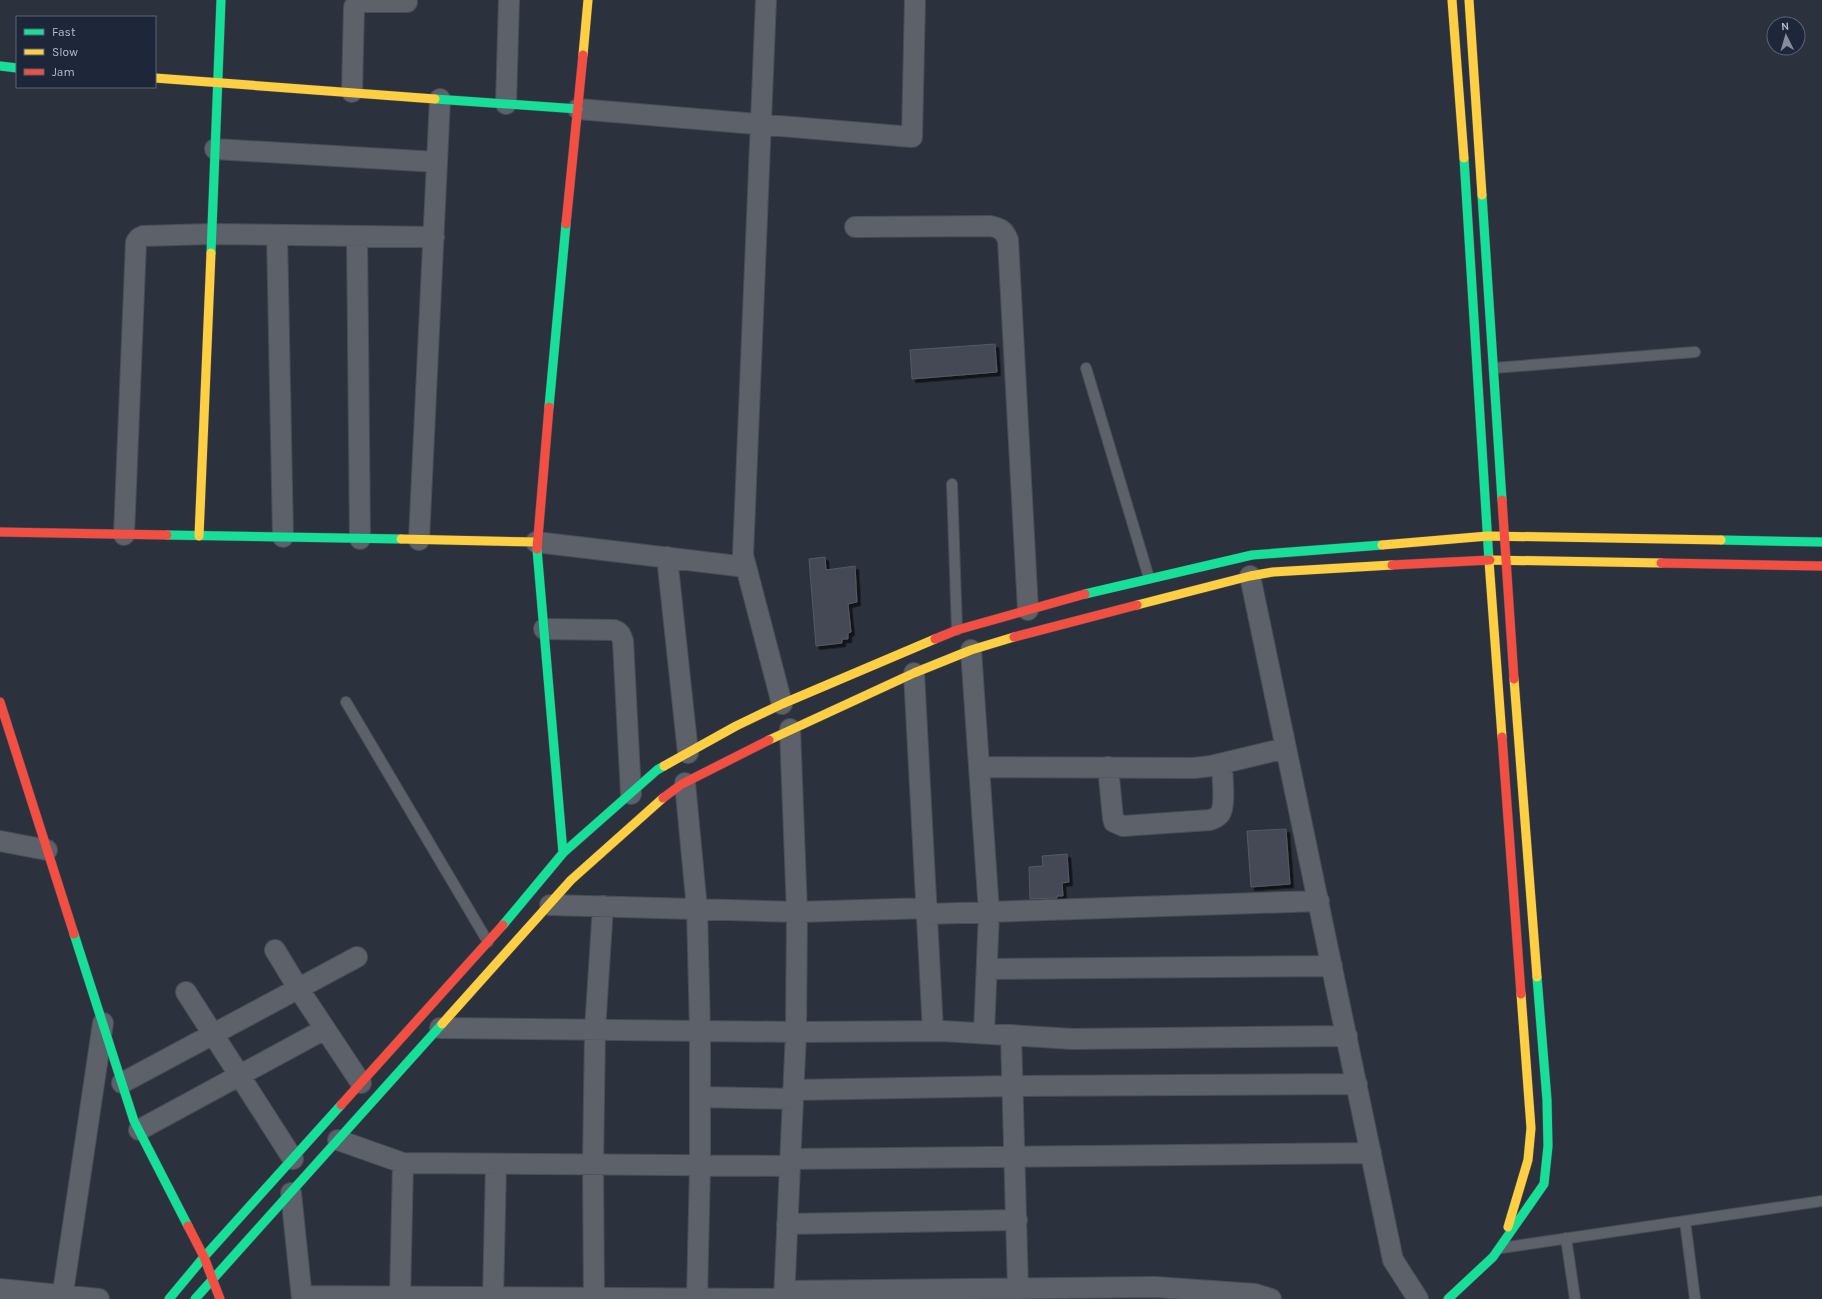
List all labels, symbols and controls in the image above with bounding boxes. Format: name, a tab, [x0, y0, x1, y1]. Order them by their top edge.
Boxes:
legend	[16, 16, 156, 88]
north arrow	[1766, 16, 1806, 56]
text: N	[1781, 20, 1790, 33]
text: Fast	[52, 25, 76, 39]
text: Slow	[52, 45, 78, 59]
text: Jam	[52, 65, 75, 79]

